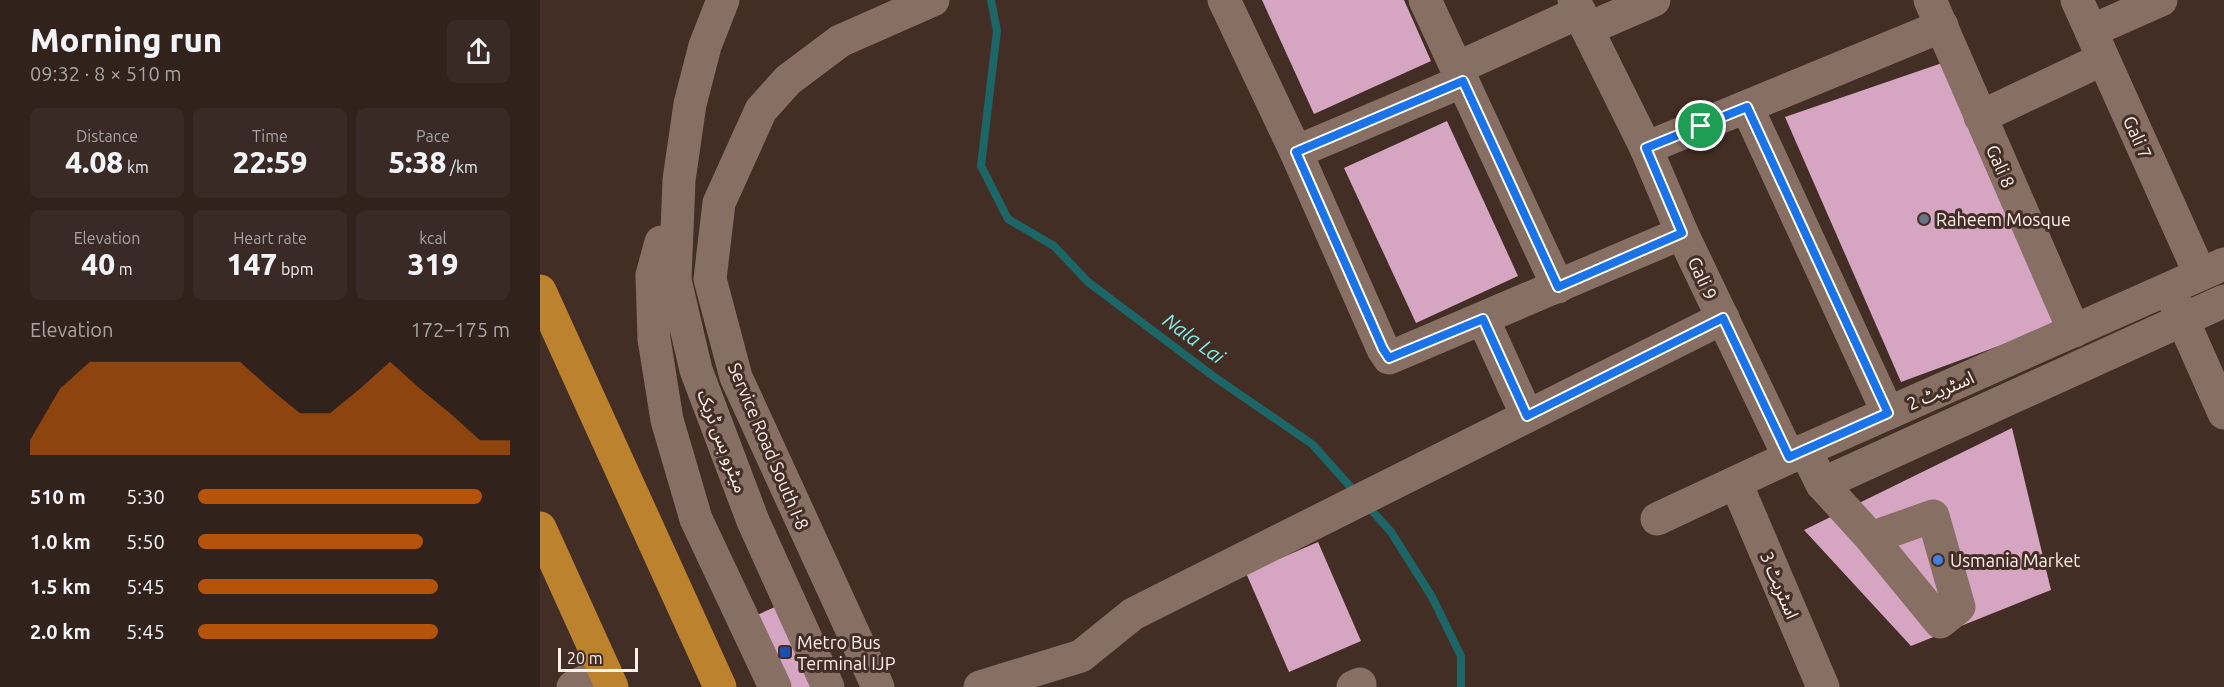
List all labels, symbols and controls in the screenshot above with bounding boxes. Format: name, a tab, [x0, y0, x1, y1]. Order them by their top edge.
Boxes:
button: share	[447, 20, 510, 83]
text: Morning run	[30, 21, 222, 58]
text: 09:32 · 8 × 510 m	[30, 62, 182, 85]
pin	[1675, 100, 1726, 151]
icon: arrive	[1684, 109, 1717, 142]
street label: Gali 7	[2120, 113, 2156, 161]
text: Distance	[76, 127, 138, 145]
text: Time	[252, 127, 288, 145]
text: Pace	[416, 127, 450, 145]
street label: Gali 8	[1983, 142, 2019, 190]
text: 4.08	[65, 145, 123, 179]
text: 22:59	[232, 145, 308, 179]
text: 5:38	[388, 145, 446, 179]
text: km	[123, 158, 149, 176]
text: /km	[446, 158, 478, 176]
place label: Raheem Mosque	[1936, 209, 2071, 229]
marker: Raheem Mosque	[1917, 212, 1931, 226]
text: Elevation	[74, 229, 140, 247]
text: Heart rate	[233, 229, 307, 247]
text: kcal	[419, 229, 447, 247]
text: 40	[81, 247, 115, 281]
text: 147	[227, 247, 277, 281]
text: 319	[408, 247, 458, 281]
street label: Gali 9	[1685, 254, 1721, 302]
text: m	[115, 260, 133, 278]
text: bpm	[277, 260, 313, 278]
water label: Nala Lai	[1159, 308, 1230, 369]
text: Elevation	[30, 318, 113, 341]
text: 172–175 m	[411, 318, 510, 341]
street label: Service Road South I-8	[725, 360, 813, 532]
street label: اسٹریٹ 2	[1903, 366, 1977, 415]
street label: میٹرو بس ٹریک	[692, 387, 752, 496]
text: 510 m	[30, 485, 86, 508]
text: 5:30	[126, 485, 165, 508]
text: 1.0 km	[30, 530, 91, 553]
text: 5:50	[126, 530, 165, 553]
street label: اسٹریٹ 3	[1755, 548, 1803, 622]
place label: Usmania Market	[1950, 550, 2080, 570]
marker: Usmania Market	[1931, 553, 1945, 567]
text: 1.5 km	[30, 575, 91, 598]
text: 5:45	[126, 575, 165, 598]
text: 2.0 km	[30, 620, 91, 643]
text: 5:45	[126, 620, 165, 643]
place label: Metro Bus Terminal IJP	[797, 632, 896, 673]
scale bar	[558, 645, 638, 672]
marker: Metro Bus Terminal IJP	[778, 645, 792, 659]
text: 20 m	[567, 649, 603, 667]

